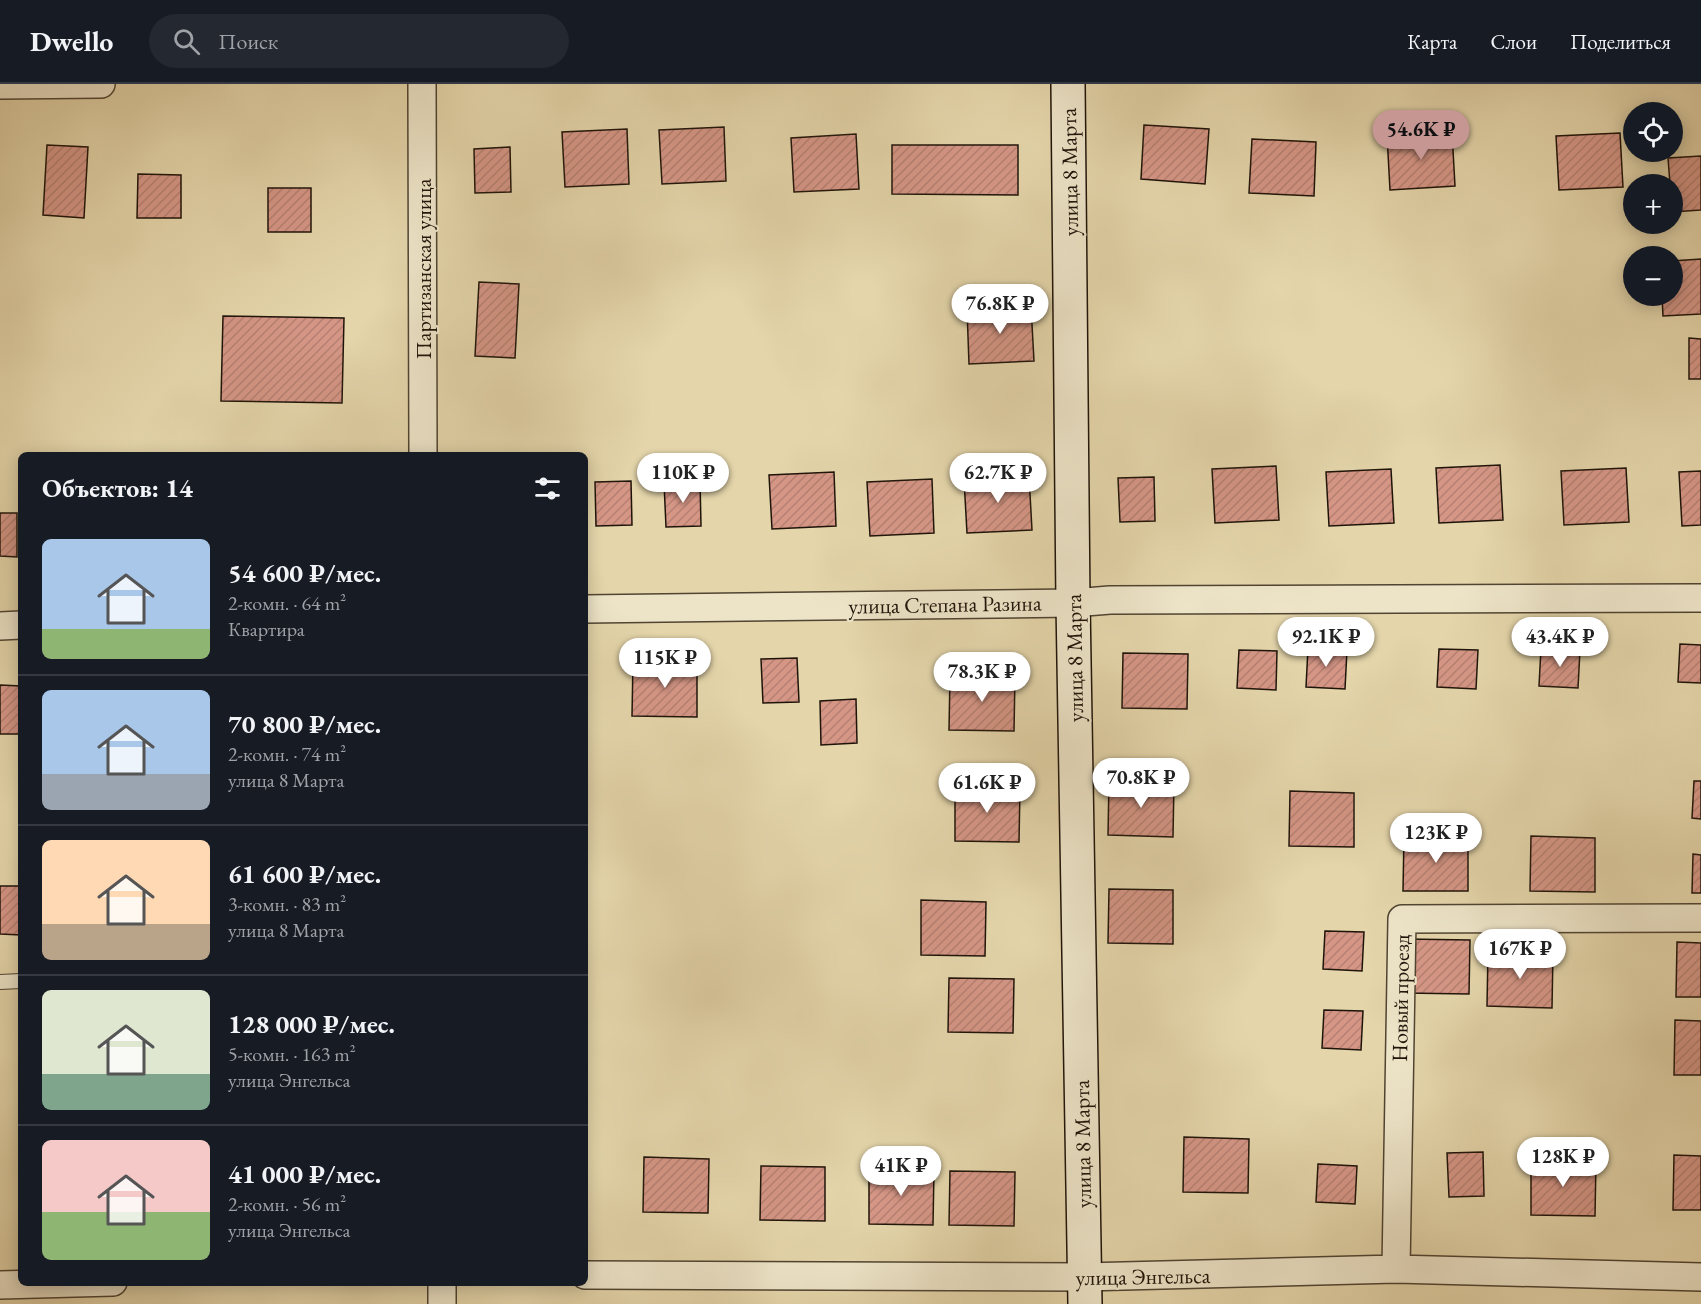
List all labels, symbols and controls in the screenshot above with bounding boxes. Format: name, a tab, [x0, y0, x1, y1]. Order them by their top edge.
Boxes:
search box	[149, 14, 569, 68]
text: Dwello	[30, 23, 113, 59]
icon: search	[170, 25, 203, 58]
text: Поиск	[218, 27, 278, 56]
text: Карта	[1407, 28, 1457, 55]
text: Слои	[1490, 28, 1537, 55]
text: Поделиться	[1570, 28, 1671, 55]
map controls	[1623, 102, 1683, 306]
button: locate	[1623, 102, 1683, 162]
street label: улица 8 Марта	[1054, 107, 1085, 236]
pin: 54.6K ₽	[1366, 110, 1476, 161]
text: 54.6K ₽	[1387, 116, 1455, 142]
button: +	[1623, 174, 1683, 234]
street label: Партизанская улица	[409, 178, 438, 359]
button: −	[1623, 246, 1683, 306]
pin: 76.8K ₽	[945, 284, 1055, 335]
text: 76.8K ₽	[966, 290, 1034, 316]
pin: 110K ₽	[634, 453, 732, 504]
pin: 62.7K ₽	[943, 453, 1053, 504]
text: 110K ₽	[651, 459, 715, 485]
text: 62.7K ₽	[964, 459, 1032, 485]
text: Объектов: 14	[42, 471, 193, 505]
icon: filters	[531, 472, 564, 505]
text: 54 600 ₽/мес.	[228, 556, 381, 590]
icon: home	[90, 563, 162, 635]
street label: улица Степана Разина	[848, 588, 1042, 621]
text: 2-комн. · 64 m²	[228, 590, 346, 616]
street label: улица 8 Марта	[1059, 593, 1090, 722]
text: Квартира	[228, 616, 305, 642]
pin: 92.1K ₽	[1271, 617, 1381, 668]
pin: 43.4K ₽	[1505, 617, 1615, 668]
text: 92.1K ₽	[1292, 623, 1360, 649]
text: 43.4K ₽	[1526, 623, 1594, 649]
pin: 115K ₽	[616, 638, 714, 689]
text: 115K ₽	[633, 644, 697, 670]
pin: 78.3K ₽	[927, 652, 1037, 703]
text: 78.3K ₽	[948, 658, 1016, 684]
text: 70 800 ₽/мес.	[228, 707, 381, 741]
icon: home	[90, 714, 162, 786]
text: 2-комн. · 74 m²	[228, 741, 346, 767]
pin: 70.8K ₽	[1086, 758, 1196, 809]
pin: 61.6K ₽	[932, 763, 1042, 814]
text: 70.8K ₽	[1107, 764, 1175, 790]
text: улица 8 Марта	[228, 767, 344, 793]
text: 61.6K ₽	[953, 769, 1021, 795]
pin: 123K ₽	[1387, 813, 1485, 864]
text: 123K ₽	[1404, 819, 1468, 845]
text: 61 600 ₽/мес.	[228, 857, 381, 891]
icon: home	[90, 864, 162, 936]
text: 3-комн. · 83 m²	[228, 891, 346, 917]
text: улица 8 Марта	[228, 917, 344, 943]
pin: 167K ₽	[1471, 929, 1569, 980]
street label: Новый проезд	[1385, 934, 1416, 1062]
text: 167K ₽	[1488, 935, 1552, 961]
text: 128 000 ₽/мес.	[228, 1007, 395, 1041]
icon: home	[90, 1014, 162, 1086]
text: 5-комн. · 163 m²	[228, 1041, 356, 1067]
text: улица Энгельса	[228, 1067, 351, 1093]
street label: улица 8 Марта	[1067, 1079, 1098, 1208]
pin: 128K ₽	[1514, 1137, 1612, 1188]
text: 128K ₽	[1531, 1143, 1595, 1169]
pin: 41K ₽	[859, 1146, 943, 1197]
text: 41K ₽	[874, 1152, 928, 1178]
text: 41 000 ₽/мес.	[228, 1157, 381, 1191]
icon: home	[90, 1164, 162, 1236]
text: 2-комн. · 56 m²	[228, 1191, 346, 1217]
text: улица Энгельса	[228, 1217, 351, 1243]
street label: улица Энгельса	[1075, 1261, 1211, 1292]

